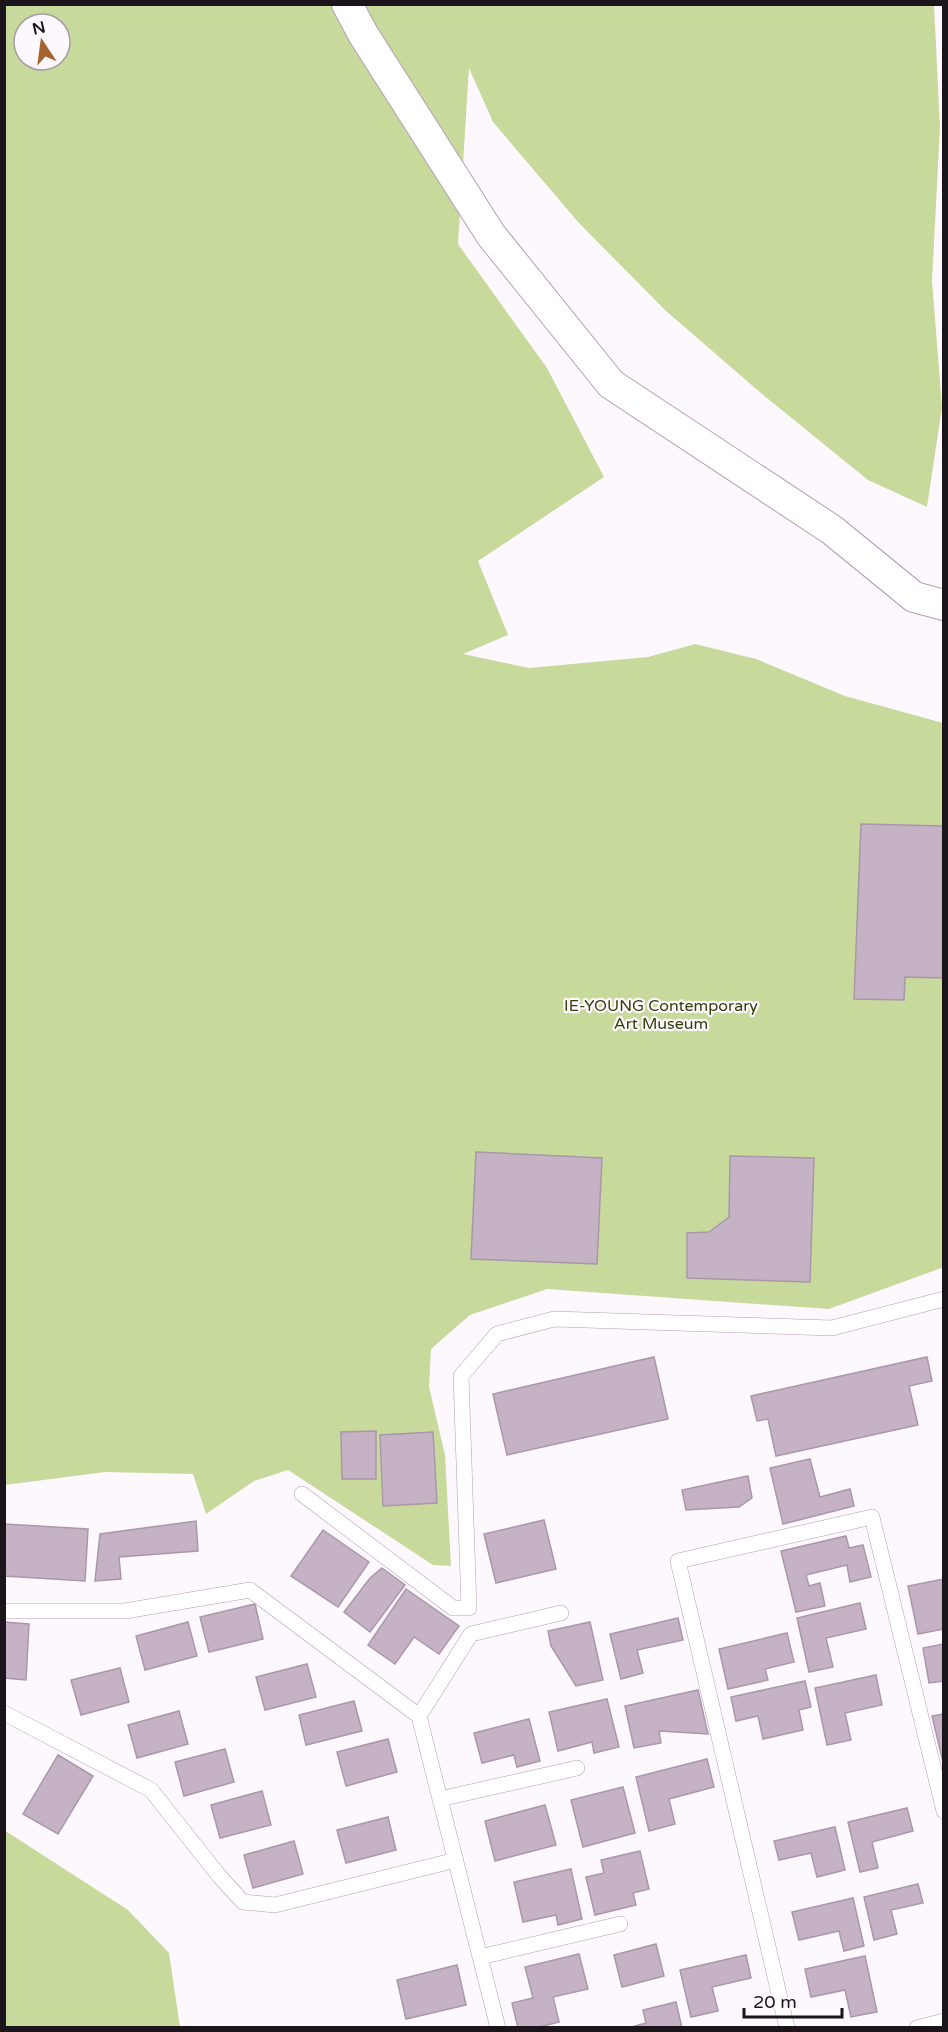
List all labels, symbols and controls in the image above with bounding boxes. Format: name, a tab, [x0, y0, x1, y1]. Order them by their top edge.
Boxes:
north arrow	[12, 12, 72, 72]
text: N	[30, 17, 47, 40]
park label: IE-YOUNG Contemporary Art Museum	[564, 996, 758, 1034]
scale bar	[744, 1981, 842, 2019]
text: 20 m	[753, 1991, 797, 2013]

